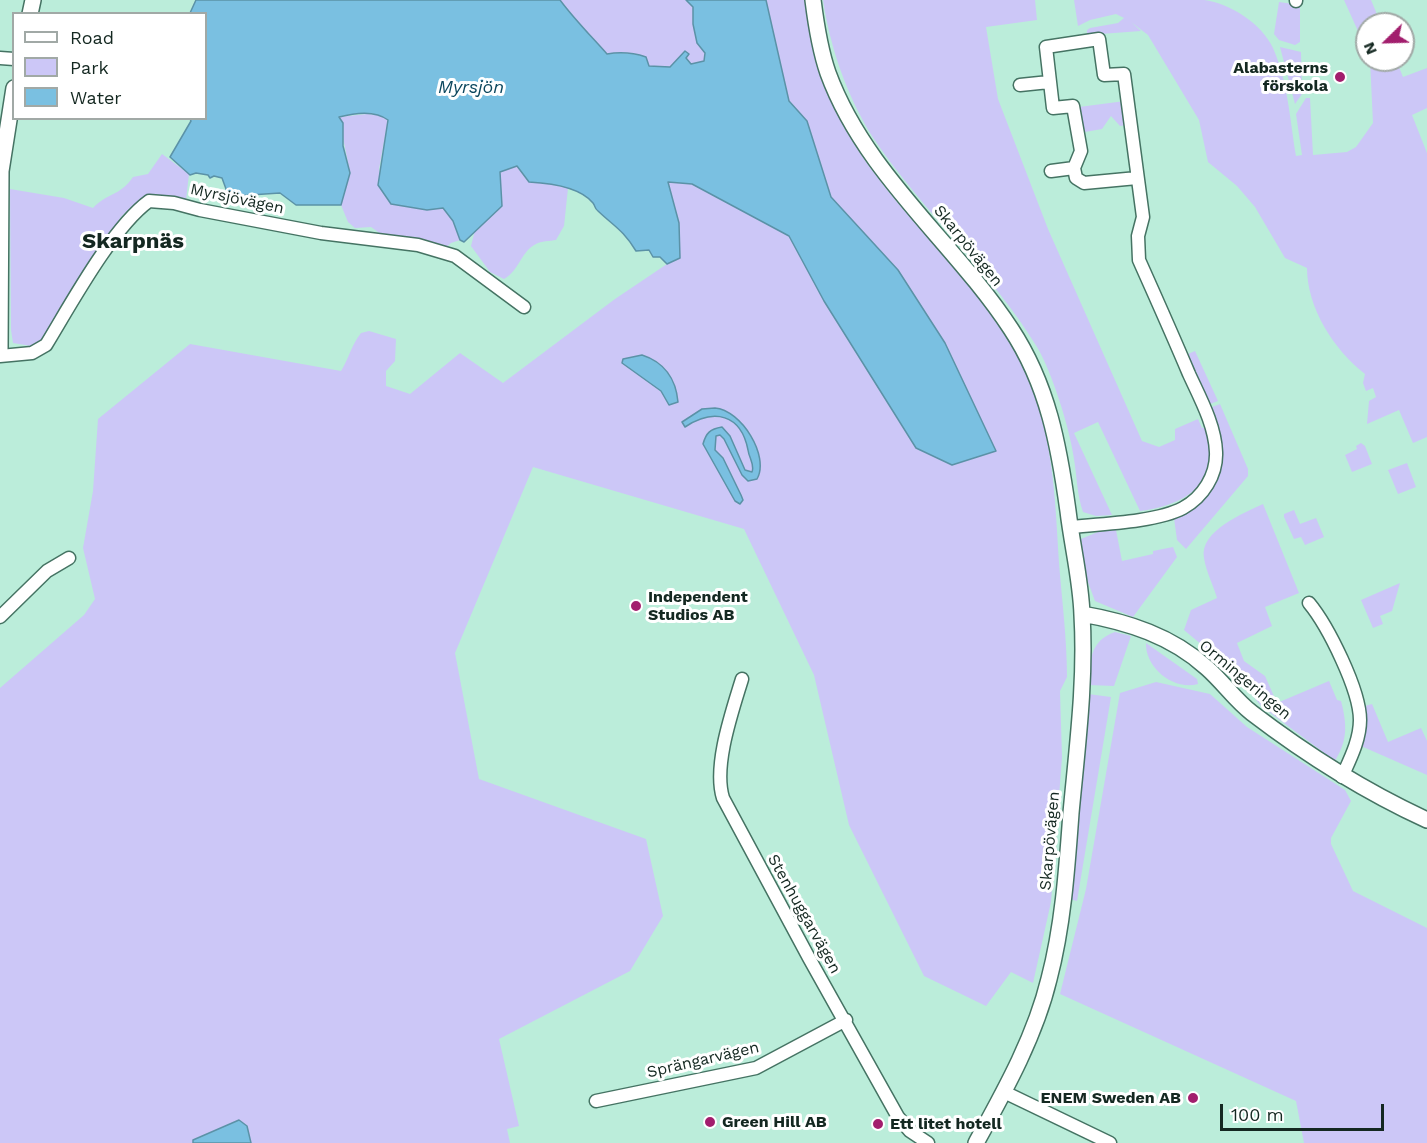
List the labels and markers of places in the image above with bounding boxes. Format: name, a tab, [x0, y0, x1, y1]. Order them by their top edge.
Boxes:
place label: Alabasterns förskola	[1233, 58, 1328, 96]
marker: Alabasterns förskola	[1333, 70, 1347, 84]
place label: Independent Studios AB	[648, 587, 748, 625]
marker: Independent Studios AB	[629, 599, 643, 613]
place label: ENEM Sweden AB	[1040, 1088, 1181, 1108]
marker: ENEM Sweden AB	[1186, 1091, 1200, 1105]
place label: Green Hill AB	[722, 1112, 827, 1132]
place label: Ett litet hotell	[890, 1114, 1002, 1134]
marker: Green Hill AB	[703, 1115, 717, 1129]
marker: Ett litet hotell	[871, 1117, 885, 1131]

